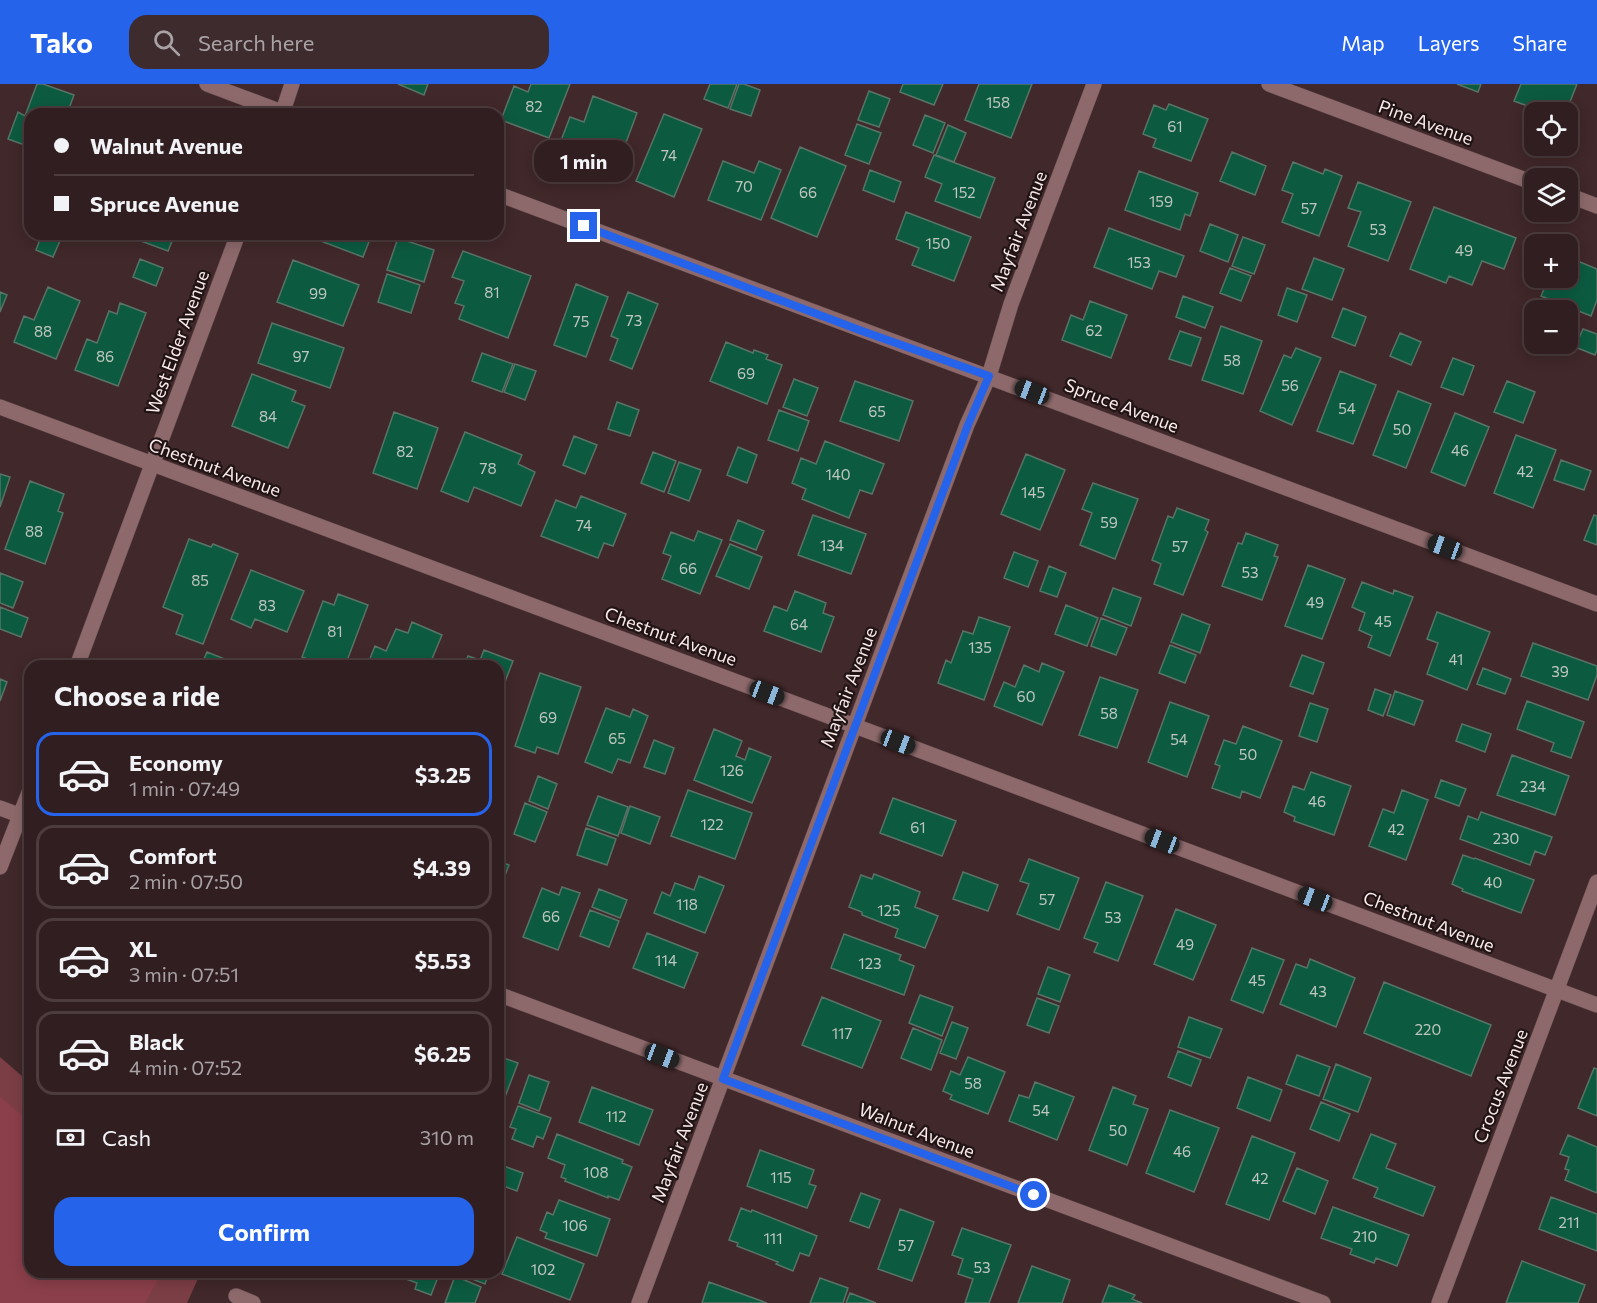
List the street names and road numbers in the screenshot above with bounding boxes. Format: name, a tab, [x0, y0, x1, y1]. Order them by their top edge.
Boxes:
street label: Pine Avenue	[1376, 95, 1476, 149]
street label: Mayfair Avenue	[985, 168, 1051, 294]
street label: West Elder Avenue	[141, 267, 213, 417]
street label: Spruce Avenue	[1062, 373, 1182, 437]
street label: Chestnut Avenue	[146, 433, 284, 501]
street label: Chestnut Avenue	[602, 602, 740, 670]
street label: Mayfair Avenue	[815, 624, 881, 750]
street label: Chestnut Avenue	[1360, 886, 1498, 956]
street label: Crocus Avenue	[1468, 1026, 1532, 1146]
street label: Mayfair Avenue	[646, 1079, 712, 1205]
street label: Walnut Avenue	[856, 1098, 978, 1162]

